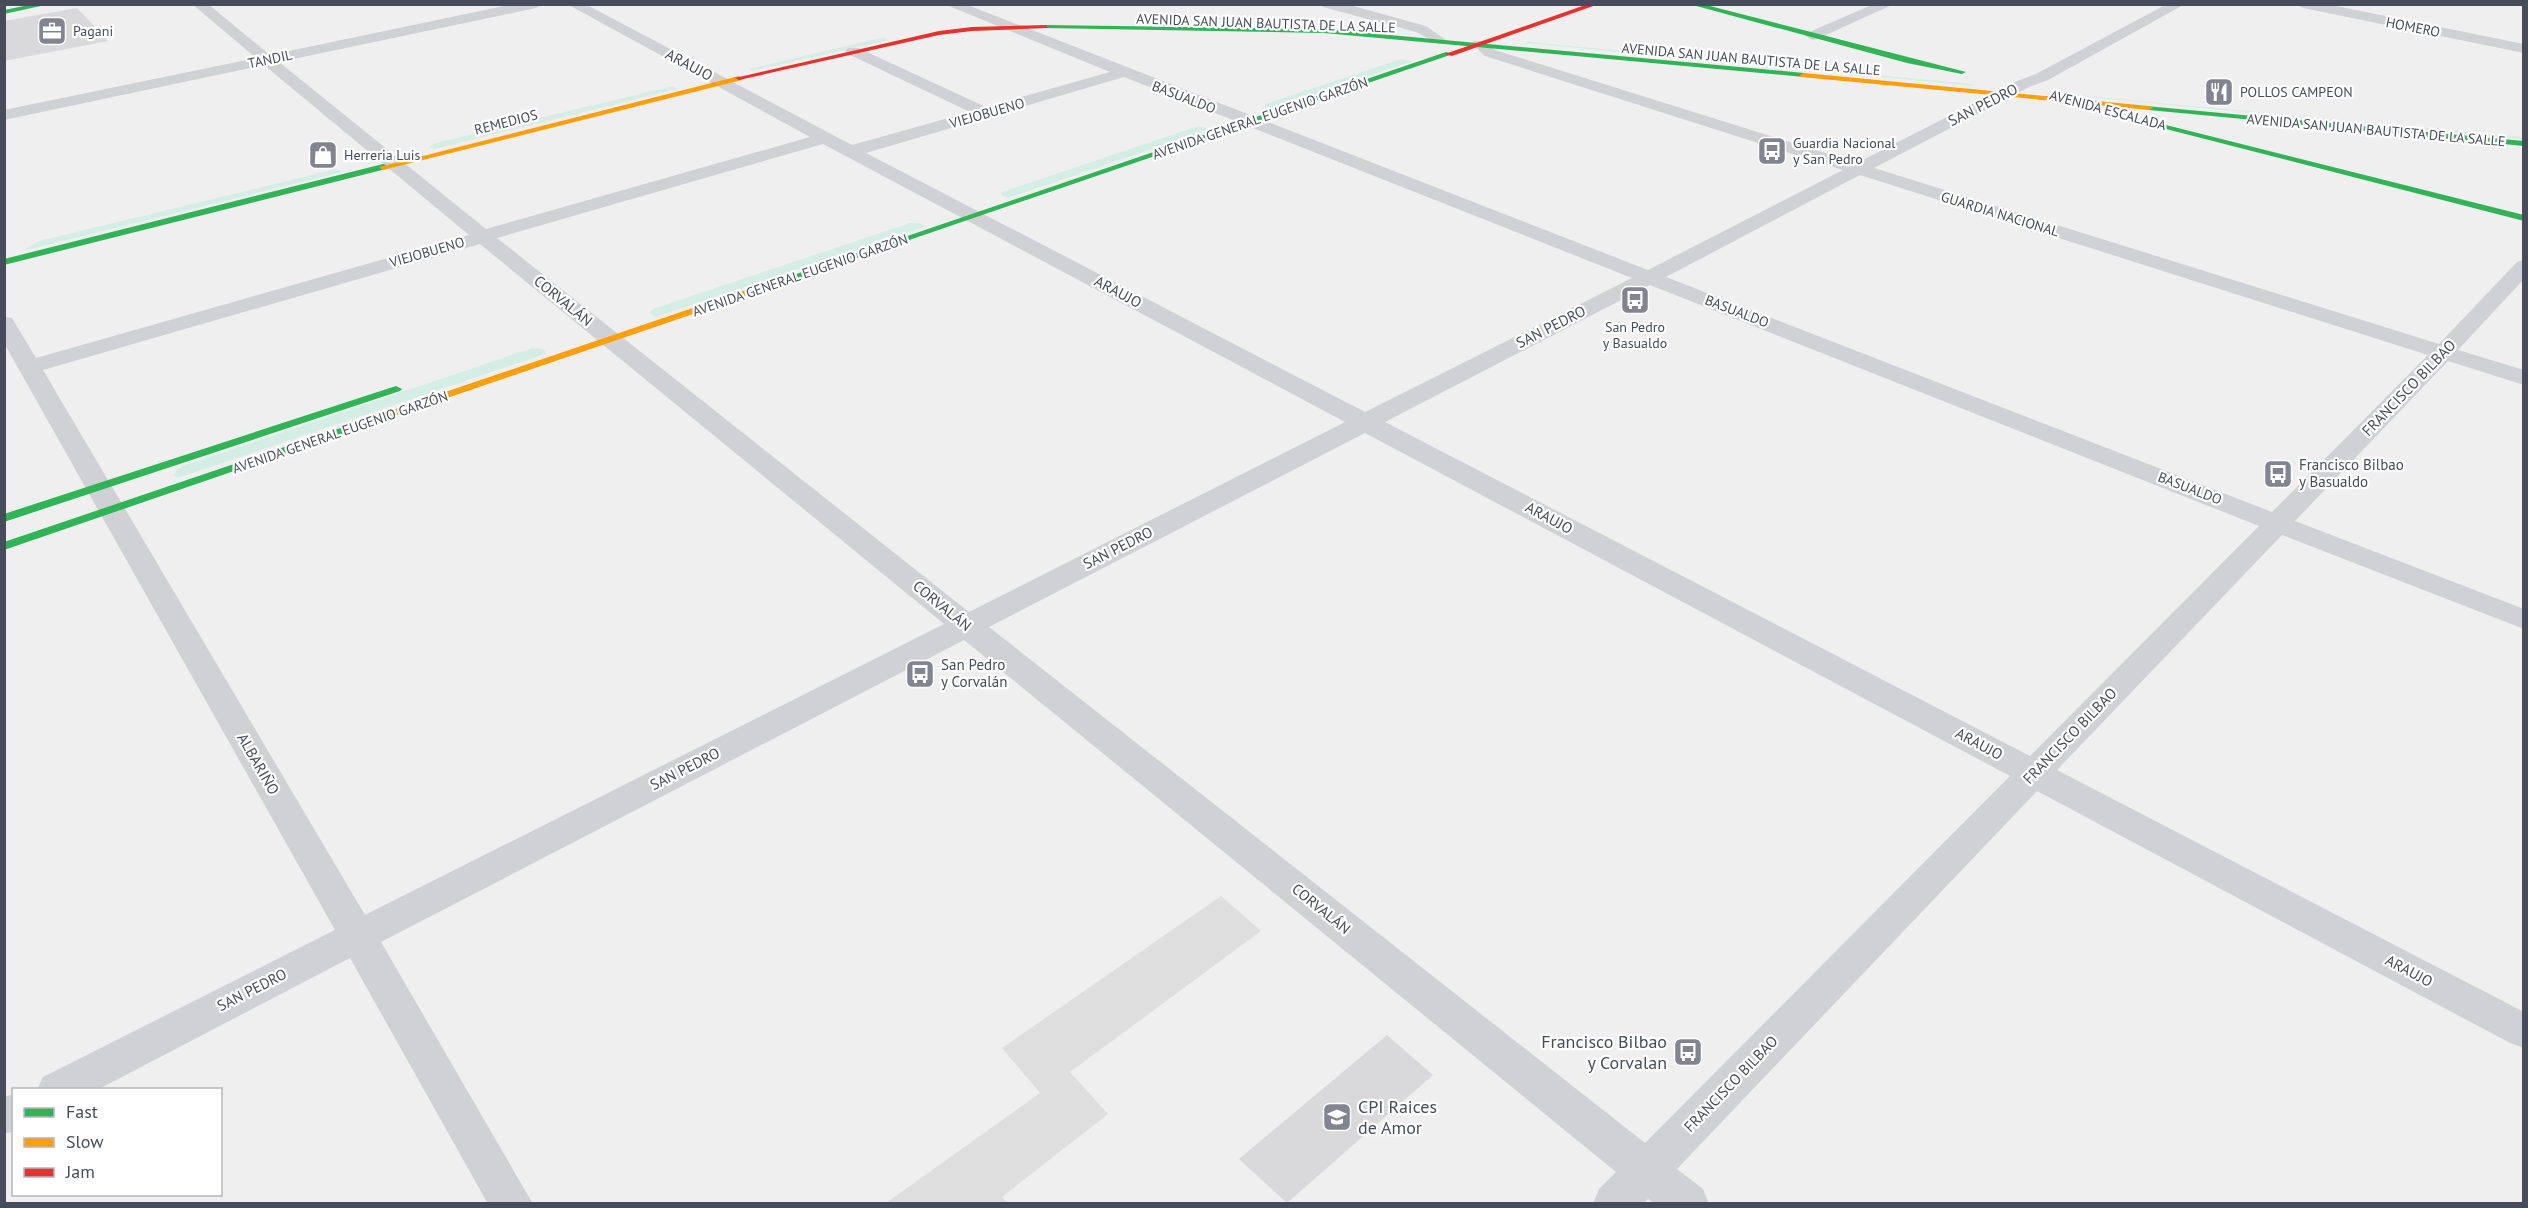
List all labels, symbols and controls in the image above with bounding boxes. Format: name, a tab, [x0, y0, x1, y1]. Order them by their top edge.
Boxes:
street label: AVENIDA SAN JUAN BAUTISTA DE LA SALLE	[1136, 9, 1396, 37]
street label: HOMERO	[2384, 13, 2442, 41]
office icon: Pagani	[36, 15, 68, 47]
place label: Pagani	[73, 22, 113, 40]
street label: AVENIDA SAN JUAN BAUTISTA DE LA SALLE	[1621, 39, 1881, 79]
street label: ARAUJO	[662, 44, 716, 85]
street label: TANDIL	[246, 46, 294, 72]
street label: AVENIDA GENERAL EUGENIO GARZÓN	[1150, 73, 1370, 163]
restaurant icon: POLLOS CAMPEON	[2203, 76, 2235, 108]
street label: BASUALDO	[1149, 77, 1219, 117]
street label: SAN PEDRO	[1945, 79, 2021, 130]
place label: POLLOS CAMPEON	[2240, 83, 2353, 101]
street label: AVENIDA ESCALADA	[2048, 86, 2169, 134]
street label: VIEJOBUENO	[947, 94, 1026, 133]
street label: REMEDIOS	[472, 105, 540, 139]
street label: AVENIDA SAN JUAN BAUTISTA DE LA SALLE	[2246, 110, 2506, 150]
place label: Guardia Nacional y San Pedro	[1793, 134, 1895, 168]
bus stop icon: Guardia Nacional y San Pedro	[1756, 135, 1788, 167]
shop icon: Herreria Luis	[307, 139, 339, 171]
place label: Herreria Luis	[344, 146, 421, 164]
street label: GUARDIA NACIONAL	[1939, 187, 2061, 241]
street label: AVENIDA GENERAL EUGENIO GARZÓN	[690, 230, 910, 320]
street label: VIEJOBUENO	[387, 233, 466, 272]
street label: CORVALÁN	[530, 271, 596, 330]
street label: ARAUJO	[1091, 271, 1145, 312]
bus stop icon: San Pedro y Basualdo	[1619, 284, 1651, 316]
street label: BASUALDO	[1702, 291, 1772, 331]
street label: SAN PEDRO	[1513, 301, 1589, 352]
place label: San Pedro y Basualdo	[1603, 318, 1667, 352]
street label: FRANCISCO BILBAO	[2358, 335, 2460, 440]
street label: AVENIDA GENERAL EUGENIO GARZÓN	[230, 387, 450, 477]
place label: Francisco Bilbao y Basualdo	[2299, 455, 2404, 491]
bus stop icon: Francisco Bilbao y Basualdo	[2262, 458, 2294, 490]
street label: BASUALDO	[2155, 468, 2225, 508]
street label: ARAUJO	[1522, 497, 1576, 538]
street label: SAN PEDRO	[1080, 522, 1156, 573]
street label: CORVALÁN	[909, 576, 975, 635]
place label: San Pedro y Corvalán	[941, 655, 1007, 691]
bus stop icon: San Pedro y Corvalán	[904, 658, 936, 690]
street label: FRANCISCO BILBAO	[2019, 683, 2121, 788]
street label: ARAUJO	[1952, 723, 2006, 764]
street label: ALBARIÑO	[233, 730, 284, 798]
street label: SAN PEDRO	[647, 743, 723, 794]
street label: CORVALÁN	[1288, 879, 1354, 938]
street label: ARAUJO	[2382, 950, 2436, 991]
street label: SAN PEDRO	[214, 964, 290, 1015]
place label: Francisco Bilbao y Corvalan	[1541, 1030, 1667, 1074]
street label: FRANCISCO BILBAO	[1680, 1031, 1782, 1136]
bus stop icon: Francisco Bilbao y Corvalan	[1672, 1036, 1704, 1068]
legend	[12, 1088, 222, 1196]
place label: CPI Raices de Amor	[1358, 1095, 1437, 1139]
text: Fast	[66, 1100, 98, 1123]
school or university icon: CPI Raices de Amor	[1321, 1101, 1353, 1133]
text: Slow	[66, 1130, 104, 1153]
text: Jam	[65, 1160, 95, 1183]

